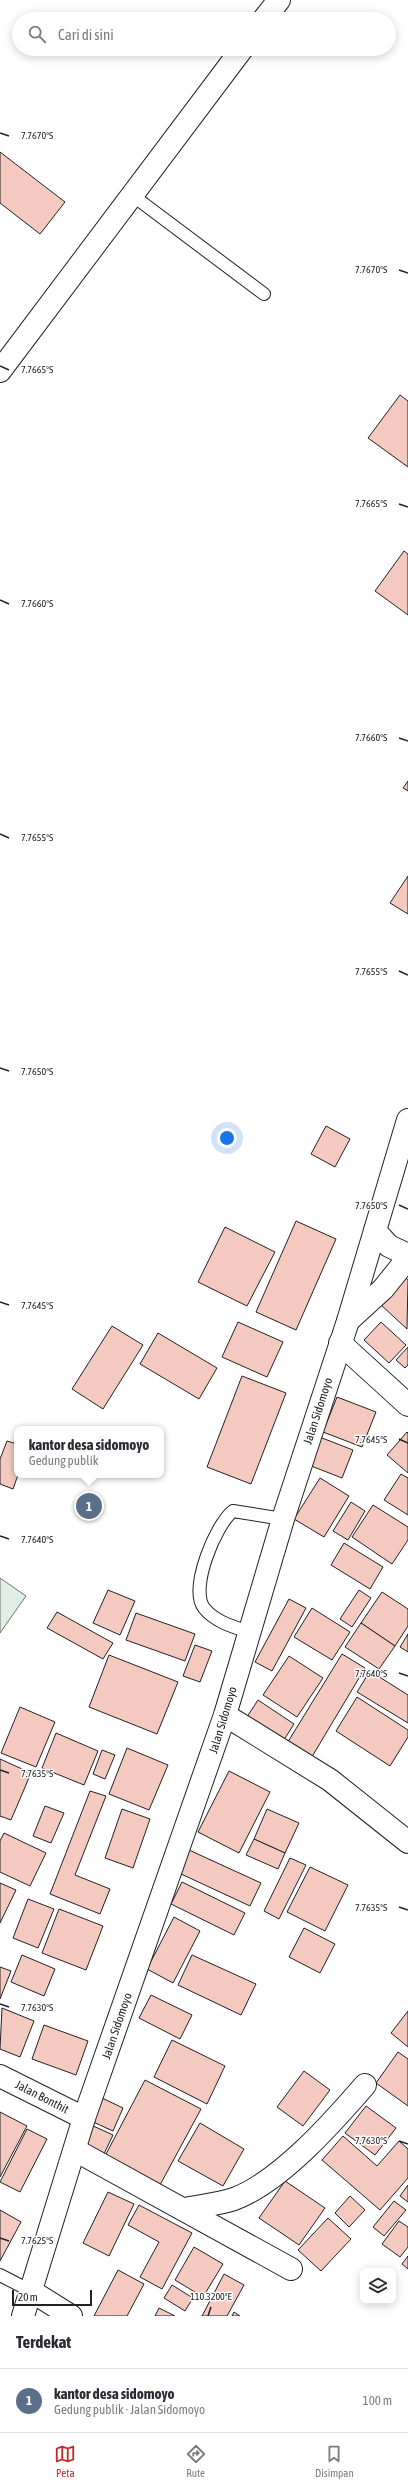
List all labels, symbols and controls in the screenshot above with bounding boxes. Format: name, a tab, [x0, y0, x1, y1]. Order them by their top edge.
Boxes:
search box	[12, 12, 396, 56]
icon: search	[26, 23, 48, 45]
text: Cari di sini	[58, 26, 114, 43]
text: 7.7670°S	[21, 130, 53, 141]
text: 7.7670°S	[355, 264, 387, 275]
text: 7.7665°S	[21, 364, 53, 375]
text: 7.7665°S	[355, 498, 387, 509]
text: 7.7660°S	[21, 598, 53, 609]
text: 7.7660°S	[355, 732, 387, 743]
text: 7.7655°S	[21, 832, 53, 843]
text: 7.7655°S	[355, 966, 387, 977]
text: 7.7650°S	[21, 1066, 53, 1077]
your location	[217, 1128, 237, 1148]
text: 7.7650°S	[355, 1200, 387, 1211]
text: 7.7645°S	[21, 1300, 53, 1311]
street label: Jalan Sidomoyo	[301, 1375, 335, 1446]
popup	[14, 1426, 164, 1478]
text: 7.7645°S	[355, 1434, 387, 1445]
text: kantor desa sidomoyo	[29, 1436, 149, 1453]
text: Gedung publik	[29, 1453, 98, 1468]
pin: 1	[76, 1491, 102, 1521]
text: 7.7640°S	[21, 1534, 53, 1545]
text: 7.7640°S	[355, 1668, 387, 1679]
street label: Jalan Sidomoyo	[206, 1684, 240, 1755]
text: 7.7635°S	[21, 1768, 53, 1779]
text: 7.7635°S	[355, 1902, 387, 1913]
street label: Jalan Sidomoyo	[99, 1991, 135, 2061]
text: 7.7630°S	[21, 2002, 53, 2013]
street label: Jalan Bonthit	[13, 2078, 72, 2117]
text: 7.7630°S	[355, 2135, 387, 2146]
text: 7.7625°S	[21, 2235, 53, 2246]
map controls	[360, 2268, 396, 2304]
button: layers	[360, 2268, 396, 2304]
scale bar	[12, 2288, 92, 2307]
text: 20 m	[18, 2291, 38, 2303]
text: 110.3200°E	[190, 2291, 233, 2302]
text: Terdekat	[16, 2332, 71, 2352]
text: kantor desa sidomoyo	[54, 2385, 174, 2402]
text: 1	[26, 2393, 32, 2408]
text: 100 m	[363, 2393, 392, 2408]
text: Gedung publik · Jalan Sidomoyo	[54, 2402, 205, 2417]
tab: Peta	[54, 2443, 76, 2479]
tab: Rute	[185, 2443, 207, 2479]
tab: Disimpan	[315, 2443, 354, 2479]

